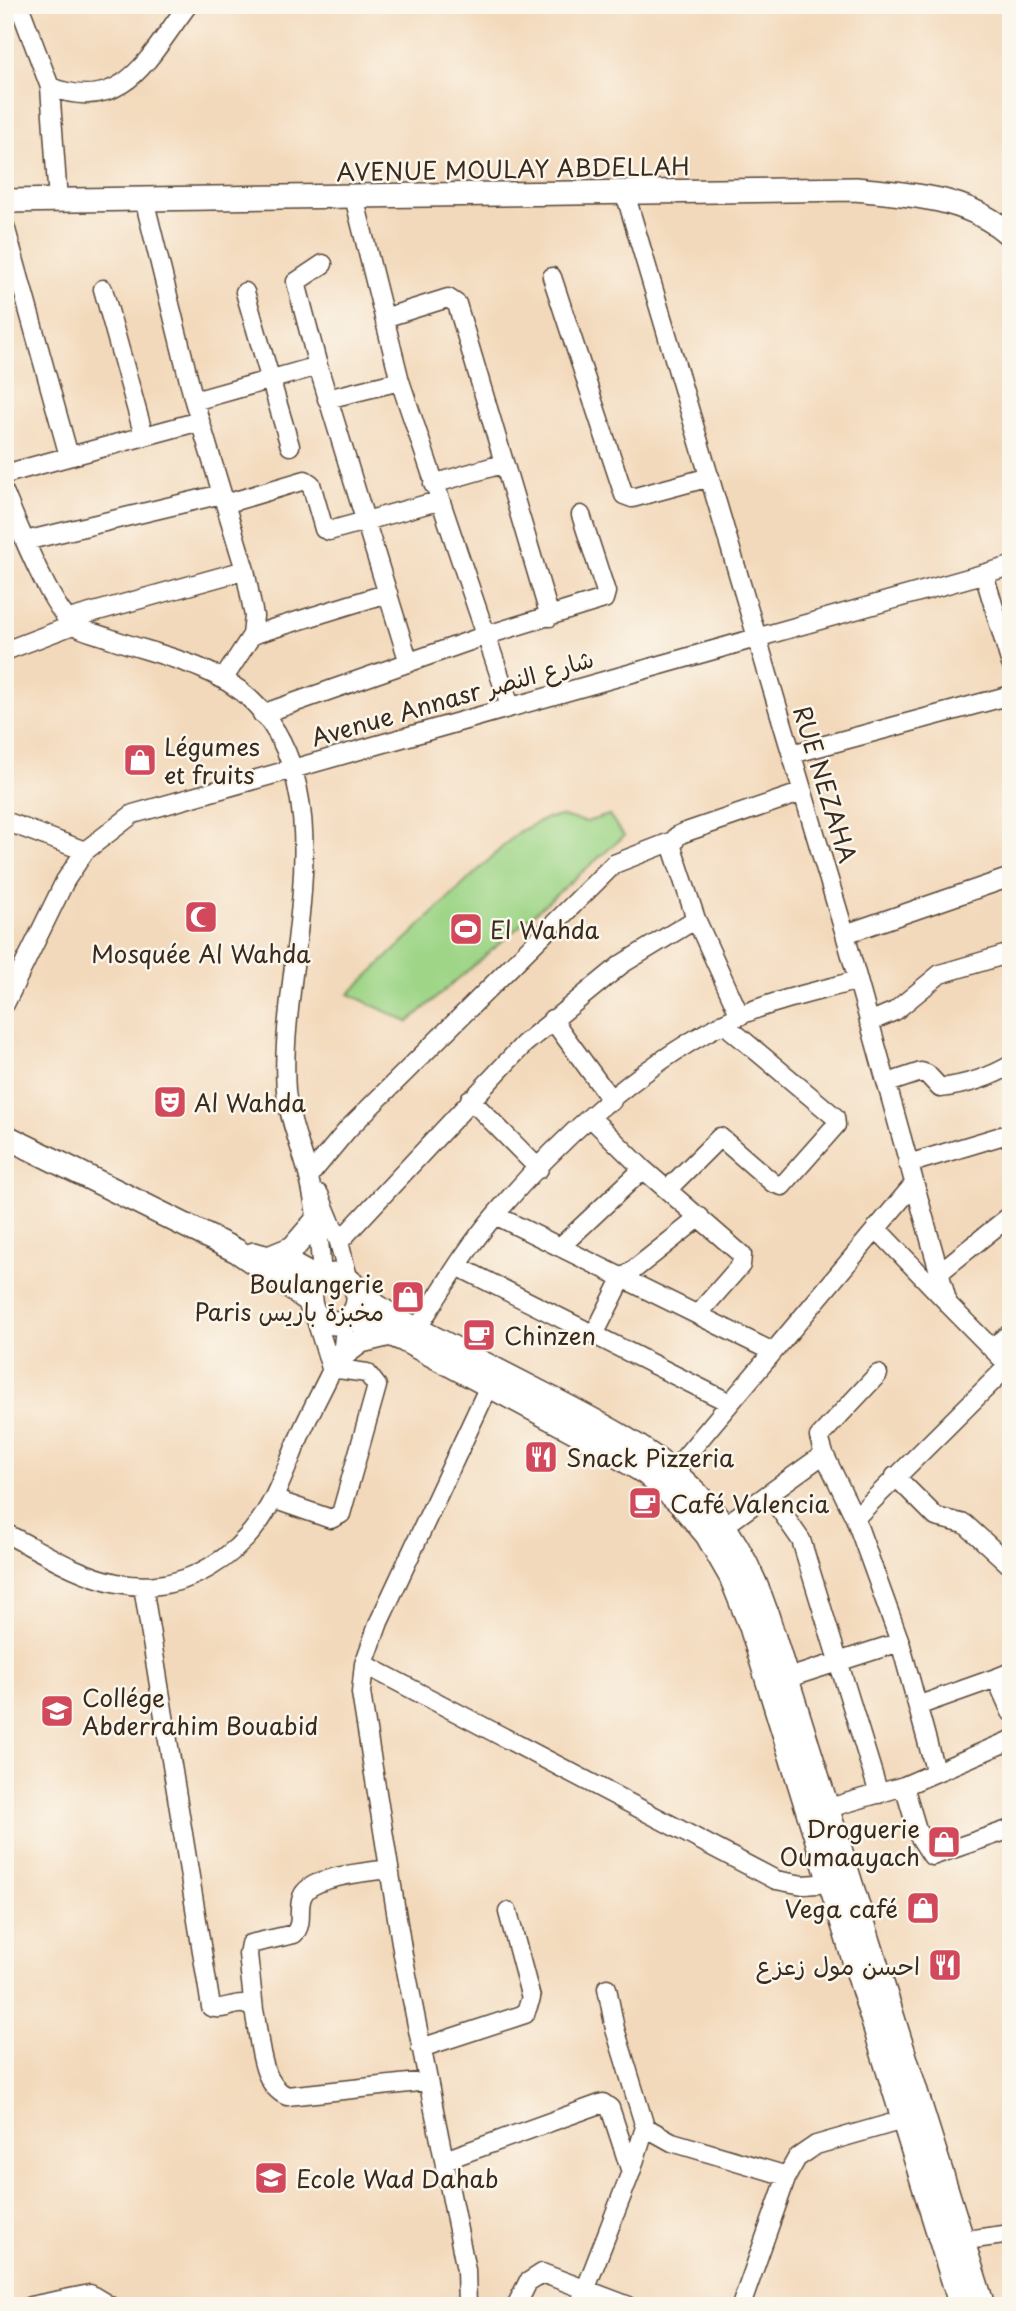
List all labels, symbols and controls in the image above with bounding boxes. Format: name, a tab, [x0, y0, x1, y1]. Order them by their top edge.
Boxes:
street label: AVENUE MOULAY ABDELLAH	[336, 147, 690, 189]
street label: Avenue Annasr شارع النصر	[306, 639, 598, 756]
street label: RUE NEZAHA	[785, 701, 867, 867]
place label: Légumes et fruits	[164, 728, 260, 792]
shop icon: Légumes et fruits	[121, 741, 159, 779]
mosque icon: Mosquée Al Wahda	[182, 898, 220, 936]
sports icon: El Wahda	[447, 910, 485, 948]
place label: El Wahda	[490, 911, 600, 947]
place label: Mosquée Al Wahda	[91, 935, 311, 971]
theatre icon: Al Wahda	[151, 1083, 189, 1121]
place label: Al Wahda	[194, 1084, 306, 1120]
place label: Boulangerie Paris مخبزة باريس	[194, 1265, 384, 1329]
shop icon: Boulangerie Paris مخبزة باريس	[389, 1278, 427, 1316]
cafe icon: Chinzen	[460, 1316, 498, 1354]
place label: Chinzen	[504, 1317, 596, 1353]
restaurant icon: Snack Pizzeria	[522, 1438, 560, 1476]
place label: Snack Pizzeria	[566, 1439, 734, 1475]
cafe icon: Café Valencia	[626, 1484, 664, 1522]
place label: Café Valencia	[670, 1485, 829, 1521]
place label: Collége Abderrahim Bouabid	[82, 1679, 318, 1743]
school or university icon: Collége Abderrahim Bouabid	[38, 1692, 76, 1730]
place label: Droguerie Oumaayach	[779, 1810, 920, 1874]
shop icon: Droguerie Oumaayach	[925, 1823, 963, 1861]
shop icon: Vega café	[904, 1889, 942, 1927]
place label: Vega café	[785, 1890, 898, 1926]
restaurant icon: احسن مول زعزع	[926, 1946, 964, 1984]
place label: احسن مول زعزع	[756, 1947, 920, 1984]
school or university icon: Ecole Wad Dahab	[252, 2159, 290, 2197]
place label: Ecole Wad Dahab	[296, 2160, 499, 2196]

